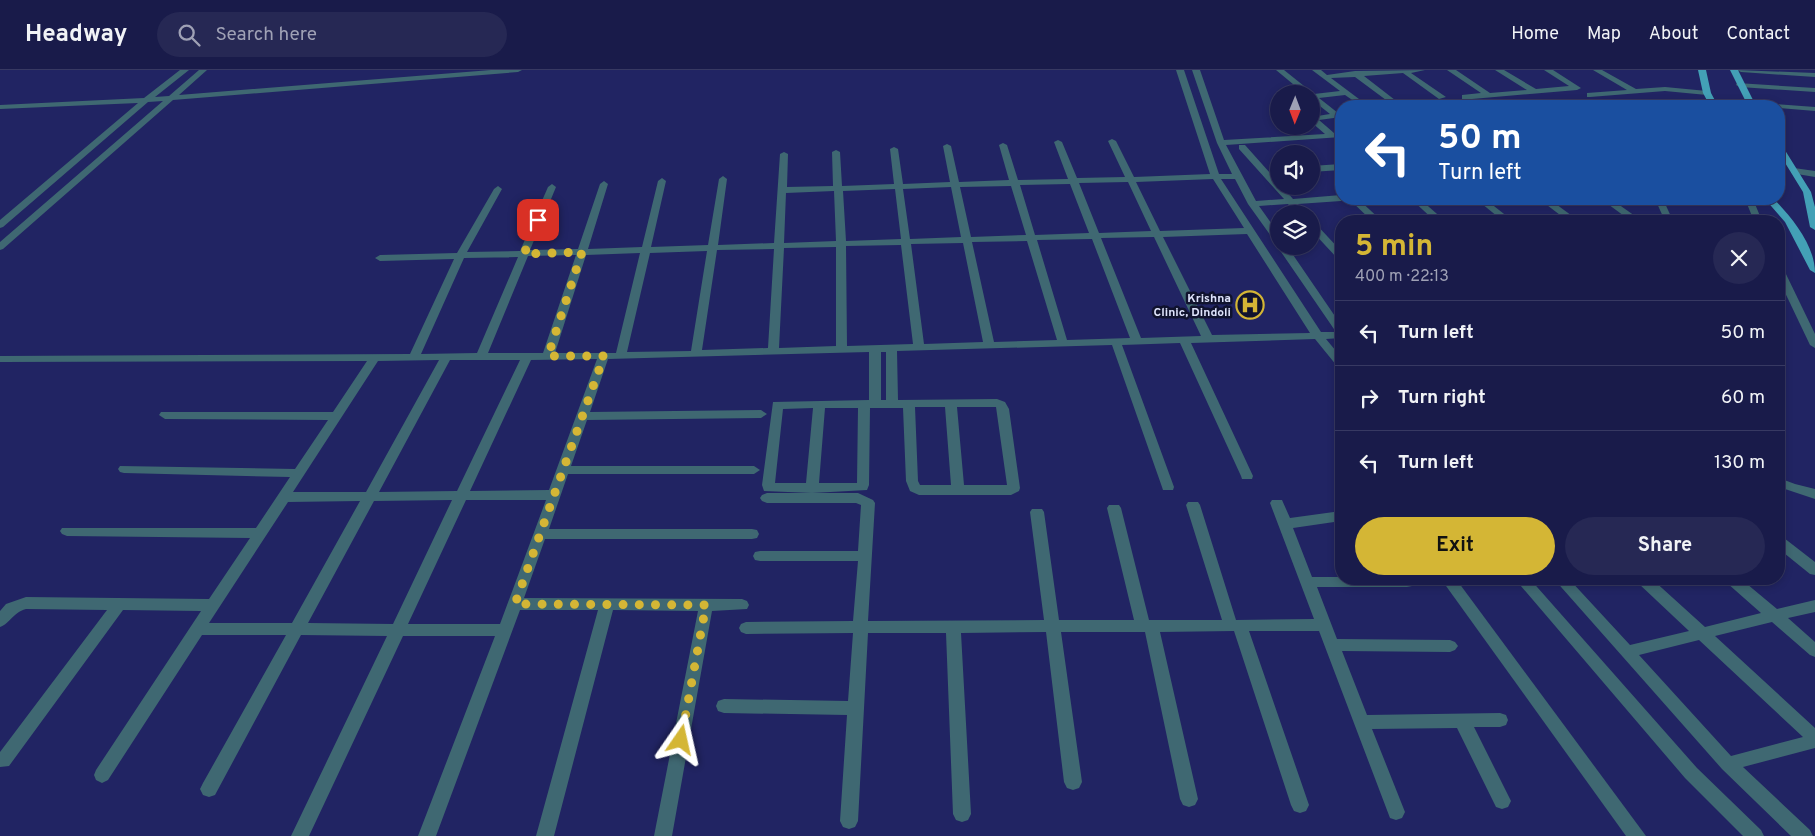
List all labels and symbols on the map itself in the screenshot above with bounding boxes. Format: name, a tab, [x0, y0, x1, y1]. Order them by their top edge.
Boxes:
north arrow	[1270, 85, 1320, 135]
pin	[517, 199, 559, 241]
hospital icon: Krishna Clinic, Dindoli	[1235, 290, 1265, 320]
place label: Krishna Clinic, Dindoli	[1154, 291, 1231, 321]
position arrow	[654, 713, 706, 765]

